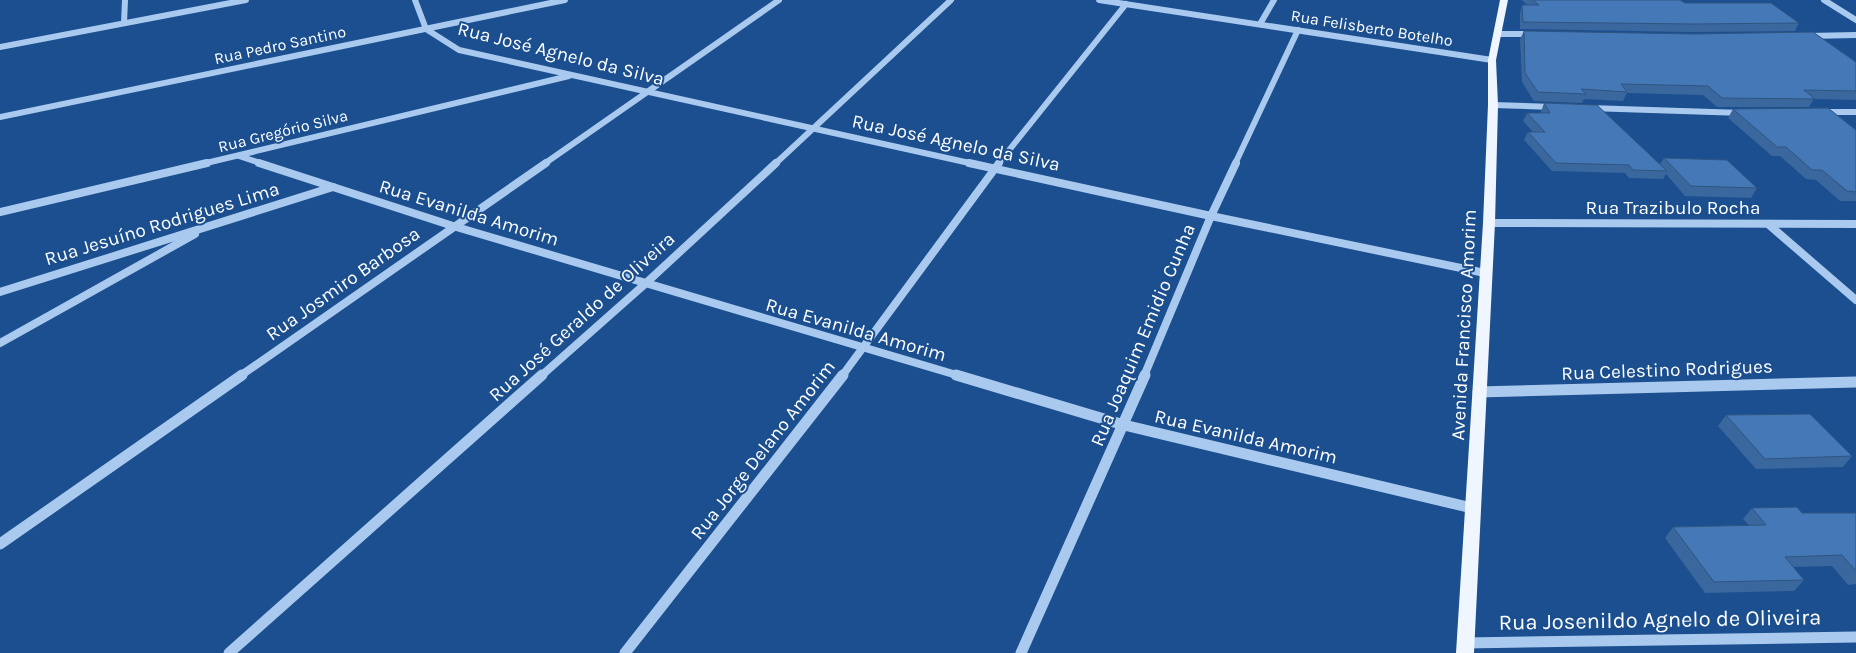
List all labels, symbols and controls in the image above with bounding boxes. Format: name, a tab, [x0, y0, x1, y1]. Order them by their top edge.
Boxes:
street label: Rua Felisberto Botelho	[1290, 6, 1454, 50]
street label: Rua José Agnelo da Silva	[455, 18, 667, 90]
street label: Rua Pedro Santino	[212, 22, 348, 68]
street label: Rua Gregório Silva	[216, 106, 350, 156]
street label: Rua José Agnelo da Silva	[850, 110, 1062, 176]
street label: Rua Evanilda Amorim	[376, 175, 562, 251]
street label: Rua Jesuíno Rodrigues Lima	[42, 178, 282, 270]
street label: Rua Trazibulo Rocha	[1586, 197, 1760, 219]
street label: Avenida Francisco Amorim	[1447, 209, 1481, 441]
street label: Rua Joaquim Emidio Cunha	[1086, 220, 1200, 450]
street label: Rua Josmiro Barbosa	[262, 223, 424, 345]
street label: Rua José Geraldo de Oliveira	[485, 228, 679, 406]
street label: Rua Evanilda Amorim	[763, 294, 949, 366]
street label: Rua Celestino Rodrigues	[1561, 355, 1773, 385]
street label: Rua Jorge Delano Amorim	[686, 356, 840, 544]
street label: Rua Evanilda Amorim	[1152, 405, 1340, 469]
street label: Rua Josenildo Agnelo de Oliveira	[1498, 604, 1822, 636]

